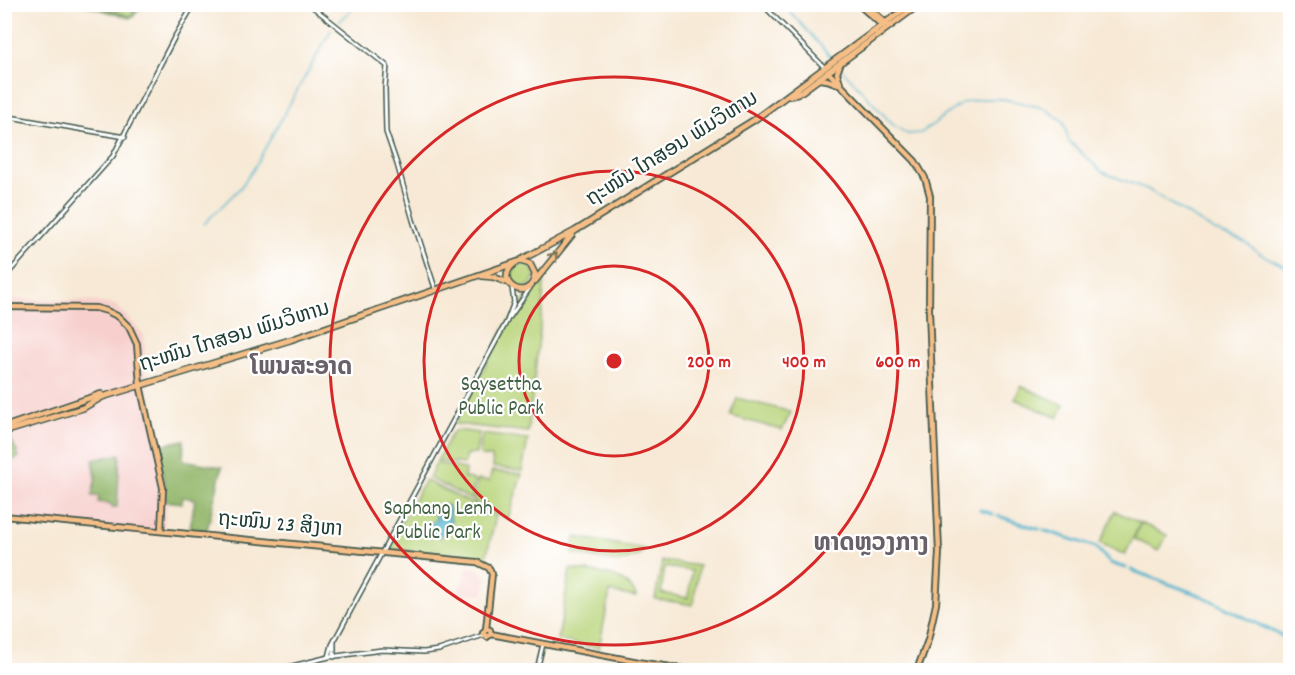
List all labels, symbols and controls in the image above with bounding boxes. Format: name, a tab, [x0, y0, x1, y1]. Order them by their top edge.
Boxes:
street label: ຖະໜົນ ໄກສອນ ພົມວິຫານ	[581, 85, 765, 215]
one-way arrow	[547, 252, 558, 263]
street label: ຖະໜົນ ໄກສອນ ພົມວິຫານ	[136, 295, 334, 381]
centre of rings	[604, 351, 624, 371]
text: 200 m	[687, 351, 731, 376]
text: 400 m	[782, 351, 826, 376]
text: 600 m	[876, 351, 920, 376]
district label: ໂພນສະອາດ	[249, 352, 352, 386]
park label: Saysettha Public Park	[458, 371, 544, 425]
park label: Saphang Lenh Public Park	[383, 495, 493, 549]
street label: ຖະໜົນ 23 ສິງຫາ	[216, 506, 344, 546]
district label: ທາດຫຼວງກາງ	[813, 528, 929, 562]

